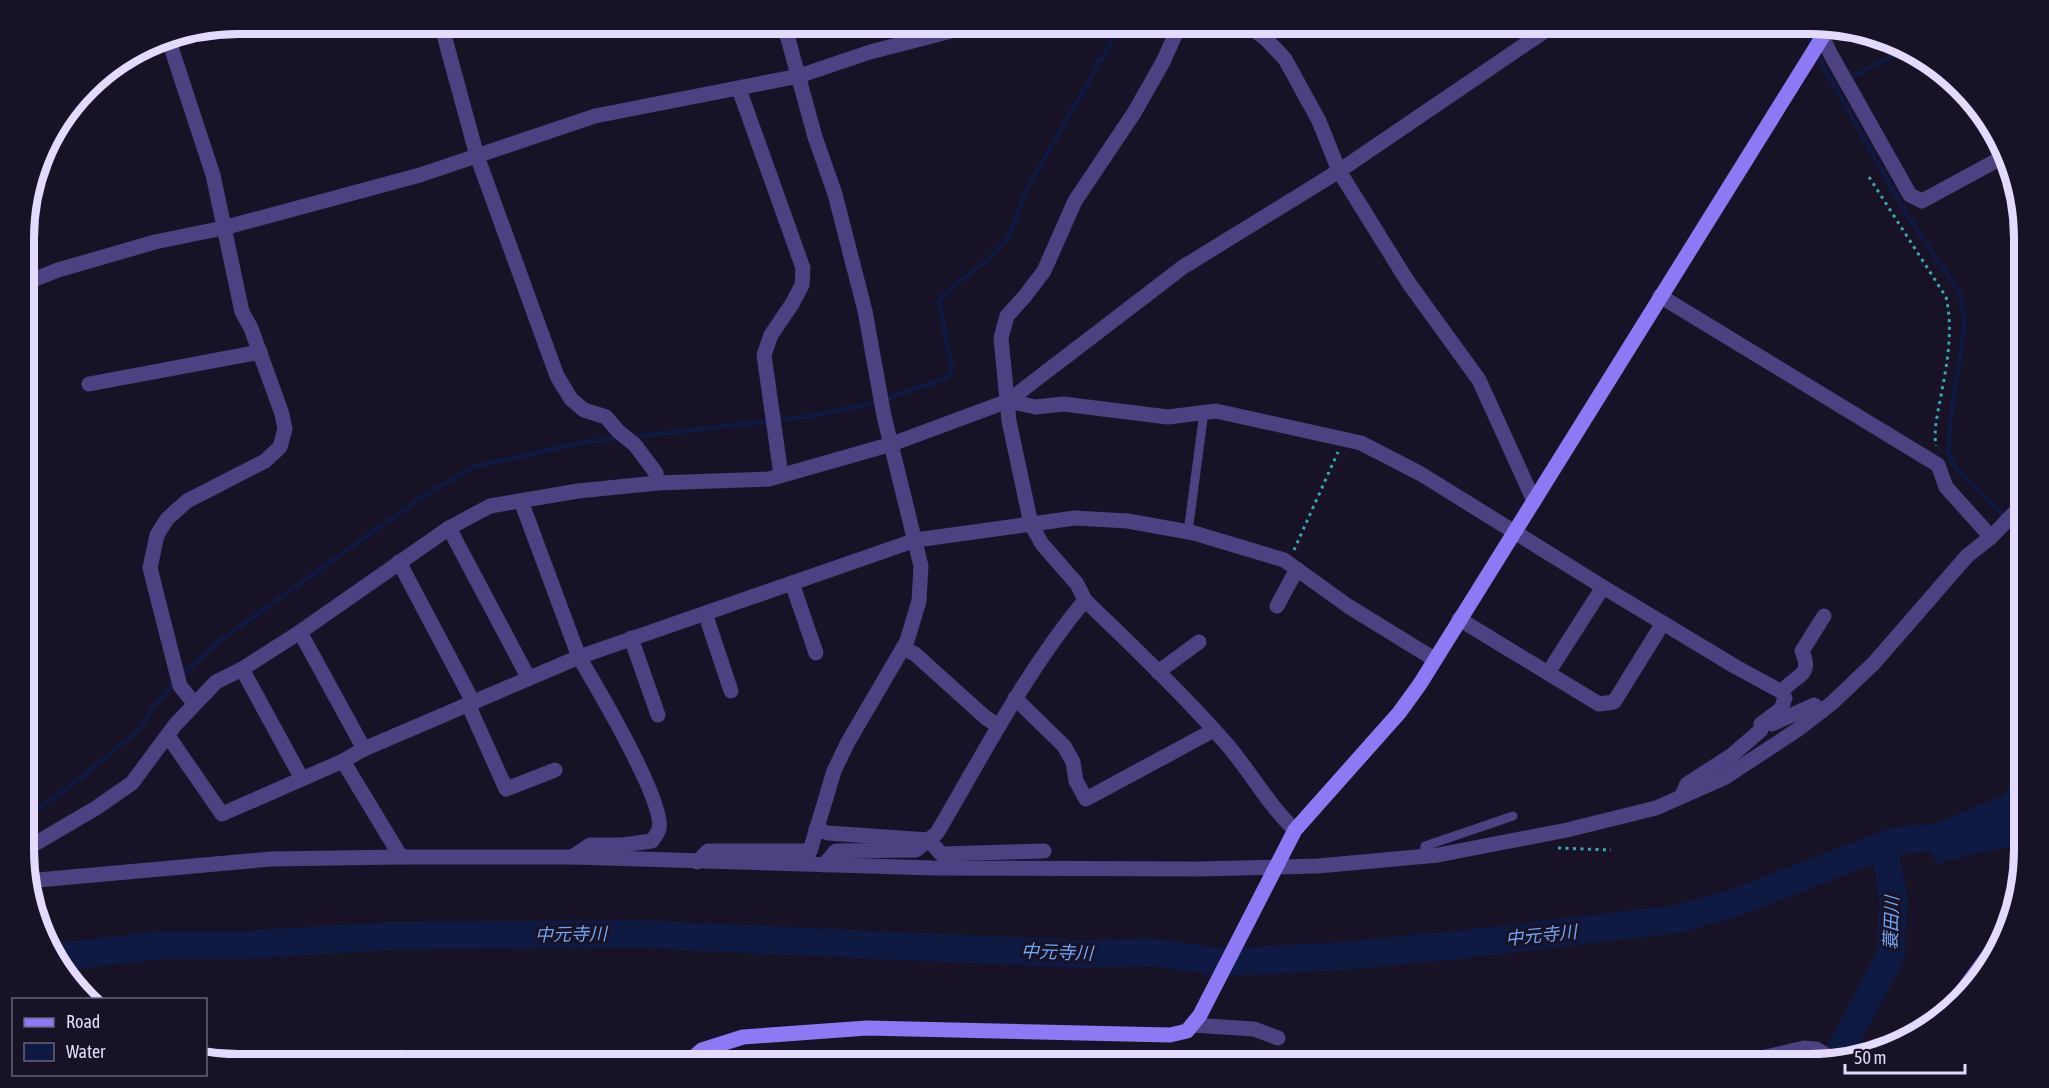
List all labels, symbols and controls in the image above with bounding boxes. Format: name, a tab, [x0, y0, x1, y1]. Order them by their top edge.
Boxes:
water label: 蓑田川	[1880, 894, 1903, 950]
water label: 中元寺川	[1504, 921, 1580, 949]
water label: 中元寺川	[535, 923, 609, 945]
water label: 中元寺川	[1021, 940, 1095, 964]
legend	[12, 998, 207, 1076]
text: Road	[66, 1011, 100, 1032]
scale bar	[1845, 1037, 1965, 1075]
text: Water	[66, 1041, 106, 1062]
text: 50 m	[1854, 1047, 1886, 1068]

